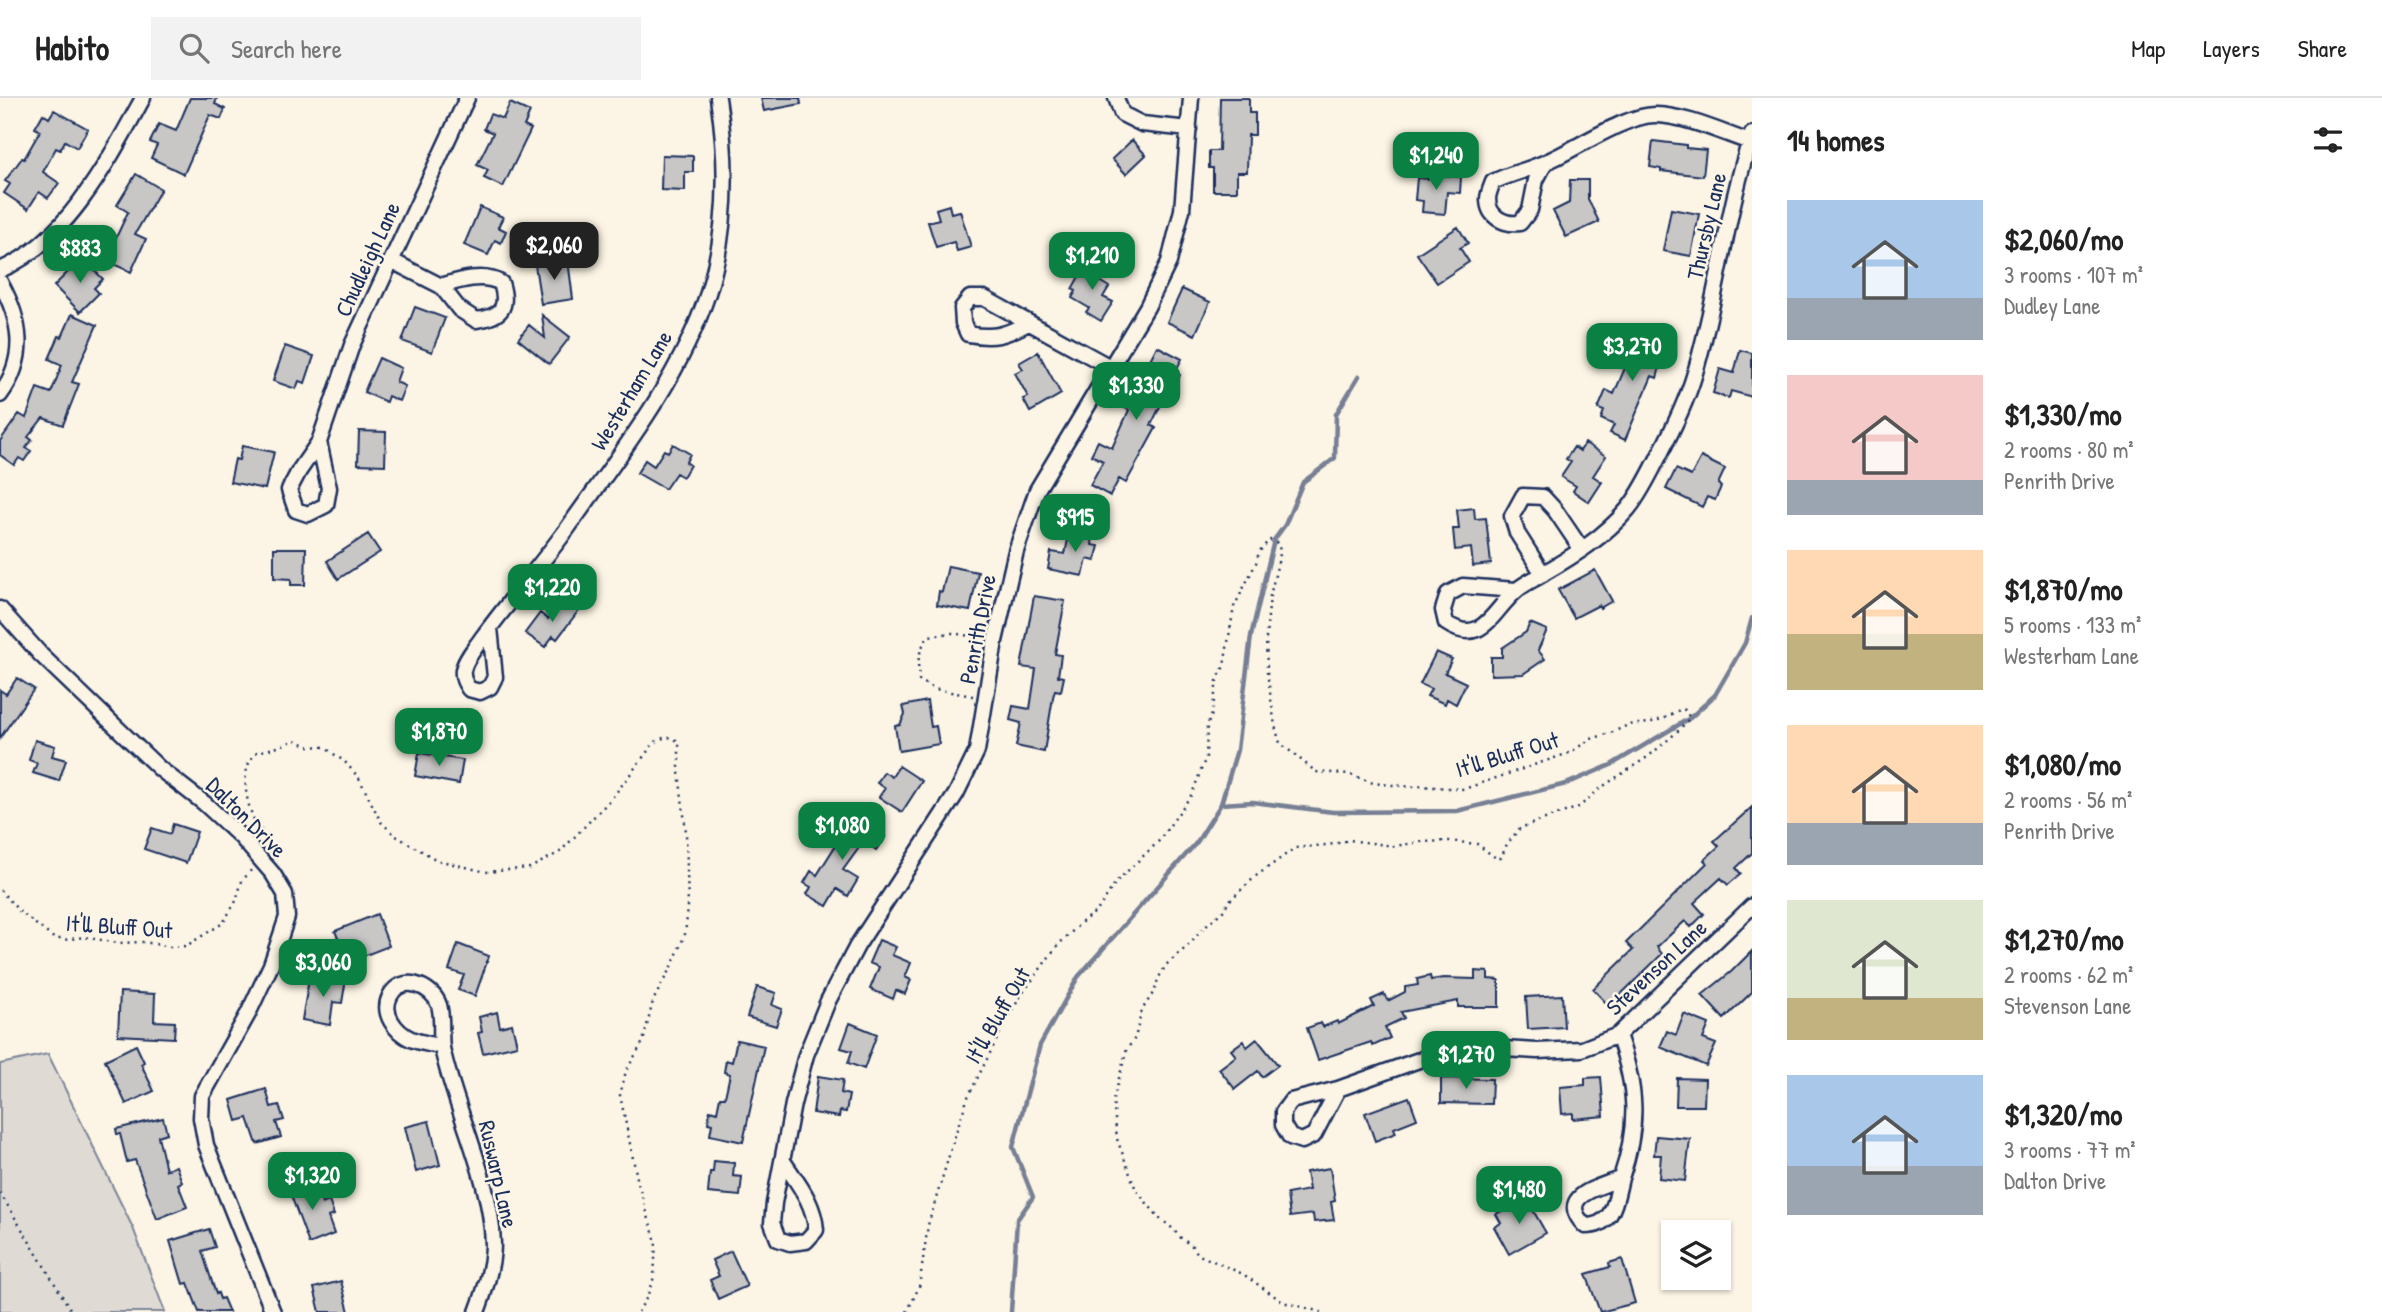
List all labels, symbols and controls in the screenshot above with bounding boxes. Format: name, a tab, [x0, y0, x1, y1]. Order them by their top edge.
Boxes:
search box	[151, 17, 641, 80]
text: Habito	[35, 26, 109, 70]
icon: search	[175, 29, 213, 67]
text: Search here	[231, 31, 342, 66]
text: Map	[2131, 32, 2165, 64]
text: Layers	[2203, 32, 2260, 64]
text: Share	[2298, 32, 2347, 64]
text: 14 homes	[1787, 120, 1885, 160]
icon: filters	[2309, 121, 2347, 159]
pin: $1,240	[1379, 132, 1493, 192]
text: $1,240	[1409, 139, 1463, 170]
street label: Thursby Lane	[1679, 169, 1733, 283]
street label: Chudleigh Lane	[327, 197, 407, 321]
text: $2,060/mo	[2004, 219, 2123, 259]
pin: $2,060	[497, 222, 611, 282]
pin: $883	[39, 226, 121, 285]
icon: home	[1843, 228, 1927, 312]
text: $2,060	[526, 229, 582, 260]
text: $883	[59, 232, 101, 263]
pin: $1,210	[1035, 232, 1149, 292]
text: $1,210	[1065, 239, 1119, 270]
text: 3 rooms · 107 m²	[2004, 259, 2143, 290]
text: Dudley Lane	[2004, 290, 2101, 321]
street label: Westerham Lane	[583, 324, 679, 456]
pin: $3,270	[1575, 324, 1689, 383]
text: $3,270	[1602, 330, 1662, 361]
pin: $1,330	[1079, 362, 1193, 422]
text: $1,330	[1108, 369, 1164, 400]
text: $1,330/mo	[2004, 394, 2122, 434]
icon: home	[1843, 403, 1927, 487]
text: 2 rooms · 80 m²	[2004, 434, 2134, 465]
text: Penrith Drive	[2004, 465, 2115, 496]
pin: $915	[1034, 494, 1116, 554]
text: $915	[1056, 501, 1094, 532]
pin: $1,220	[495, 564, 609, 624]
text: $1,870/mo	[2004, 569, 2123, 609]
text: $1,220	[524, 571, 580, 602]
street label: Penrith Drive	[951, 572, 1003, 686]
icon: home	[1843, 578, 1927, 662]
text: 5 rooms · 133 m²	[2004, 609, 2141, 640]
text: Westerham Lane	[2004, 640, 2139, 671]
pin: $1,870	[382, 708, 496, 768]
text: $1,870	[411, 715, 467, 746]
street label: It'll Bluff Out	[1452, 723, 1564, 784]
text: $1,080/mo	[2004, 744, 2121, 784]
icon: home	[1843, 753, 1927, 837]
street label: Dalton Drive	[200, 770, 294, 864]
text: 2 rooms · 56 m²	[2004, 784, 2132, 815]
pin: $1,080	[785, 802, 899, 862]
text: $1,080	[814, 809, 870, 840]
text: Penrith Drive	[2004, 815, 2115, 846]
street label: It'll Bluff Out	[65, 907, 174, 945]
street label: Stevenson Lane	[1599, 912, 1713, 1022]
text: $1,270/mo	[2004, 919, 2124, 959]
icon: home	[1843, 928, 1927, 1012]
pin: $3,060	[266, 940, 380, 999]
text: $3,060	[295, 946, 351, 977]
text: 2 rooms · 62 m²	[2004, 959, 2133, 990]
street label: It'll Bluff Out	[957, 960, 1038, 1069]
text: Stevenson Lane	[2004, 990, 2131, 1021]
pin: $1,270	[1409, 1032, 1523, 1091]
text: $1,270	[1437, 1038, 1495, 1069]
text: $1,320/mo	[2004, 1094, 2122, 1134]
icon: home	[1843, 1103, 1927, 1187]
street label: Ruswarp Lane	[472, 1117, 526, 1231]
text: 3 rooms · 77 m²	[2004, 1134, 2136, 1165]
pin: $1,320	[255, 1152, 369, 1212]
text: $1,320	[284, 1159, 340, 1190]
text: Dalton Drive	[2004, 1165, 2106, 1196]
pin: $1,480	[1462, 1166, 1576, 1226]
text: $1,480	[1492, 1173, 1546, 1204]
map controls	[1661, 1220, 1731, 1290]
button: layers	[1661, 1220, 1731, 1290]

